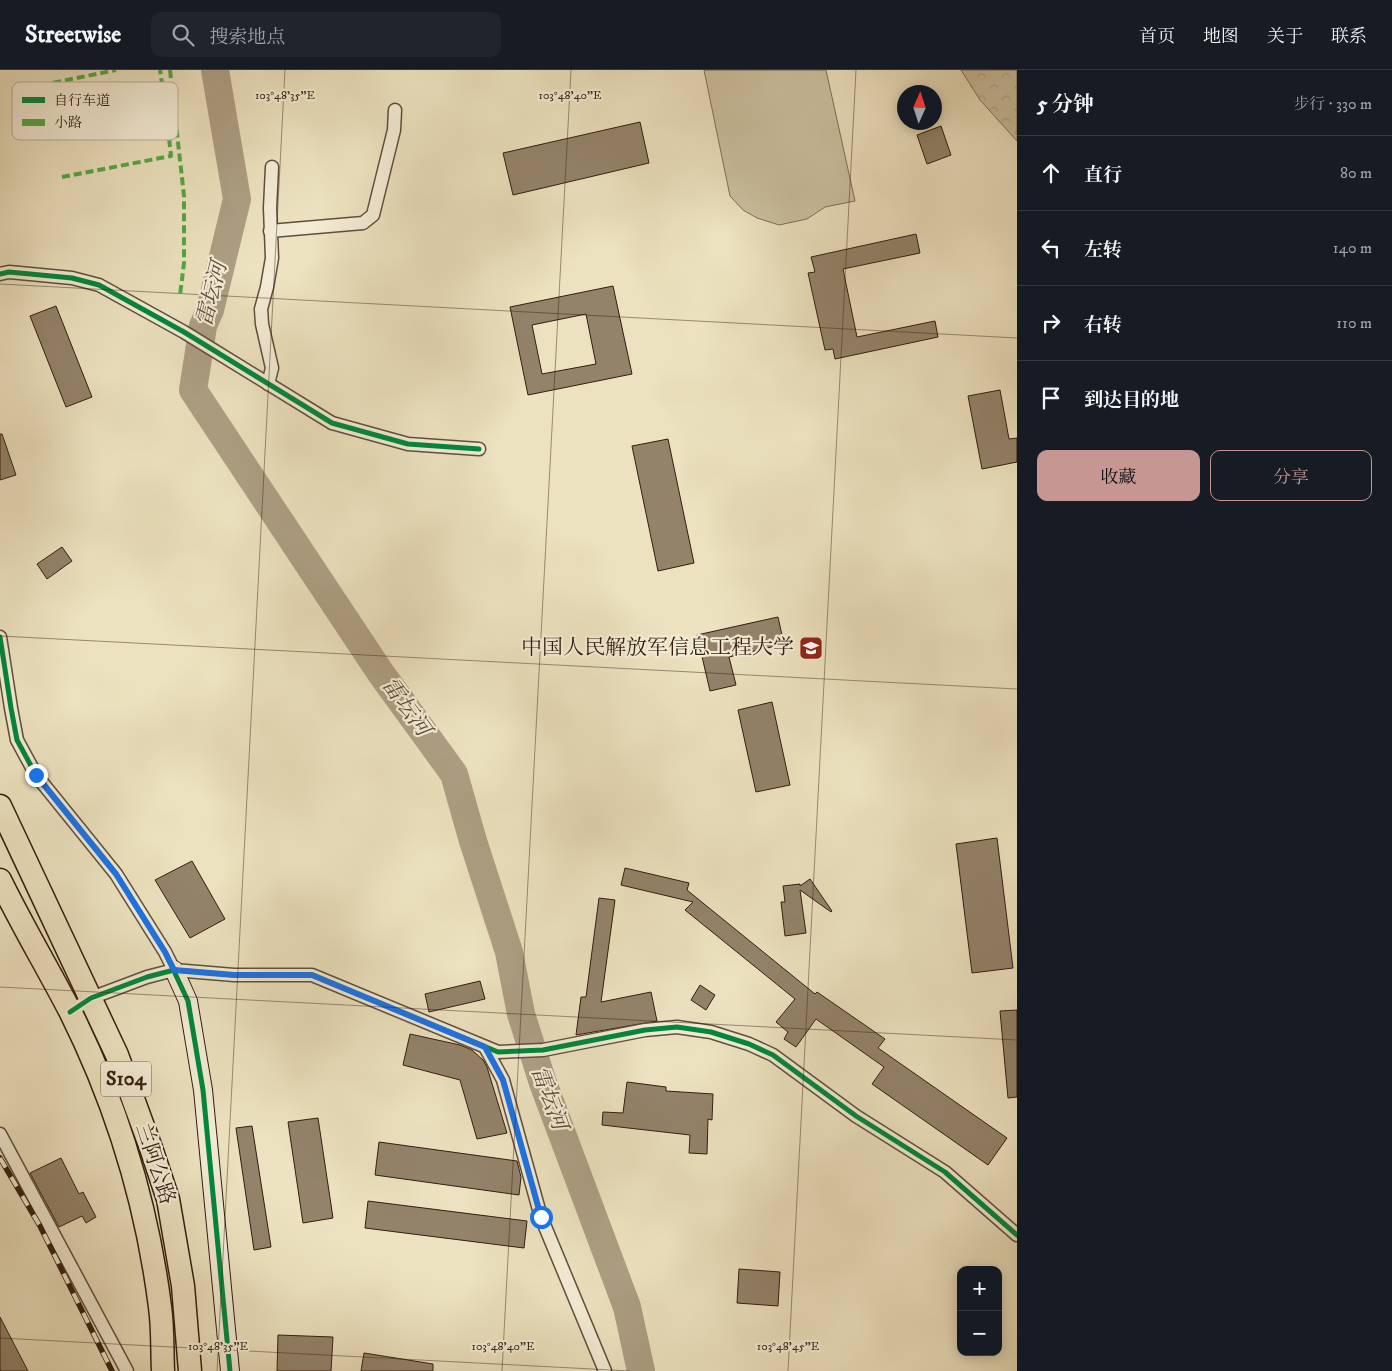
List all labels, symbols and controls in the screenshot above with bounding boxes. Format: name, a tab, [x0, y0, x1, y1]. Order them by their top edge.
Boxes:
search box	[151, 12, 501, 57]
text: Streetwise	[25, 20, 121, 50]
icon: search	[169, 21, 197, 49]
text: 搜索地点	[209, 26, 285, 49]
text: 首页	[1139, 26, 1175, 48]
text: 地图	[1203, 26, 1239, 48]
text: 关于	[1267, 26, 1303, 48]
text: 联系	[1331, 26, 1367, 48]
legend	[12, 82, 178, 140]
north arrow	[897, 85, 942, 130]
text: 103°48'35"E	[255, 88, 316, 103]
text: 103°48'40"E	[539, 88, 602, 103]
text: 自行车道	[54, 92, 110, 110]
text: 5 分钟	[1037, 92, 1094, 118]
text: 步行 · 330 m	[1293, 94, 1372, 114]
text: 小路	[54, 114, 82, 132]
icon: ahead	[1037, 159, 1065, 187]
text: 80 m	[1340, 163, 1372, 183]
text: 直行	[1084, 164, 1122, 187]
icon: left	[1037, 234, 1065, 262]
text: 140 m	[1333, 238, 1372, 258]
text: 左转	[1084, 239, 1122, 262]
water label: 雷坛河	[191, 255, 234, 329]
icon: right	[1037, 309, 1065, 337]
text: 110 m	[1336, 313, 1372, 333]
text: 右转	[1084, 314, 1122, 337]
icon: arrive	[1037, 384, 1065, 412]
text: 到达目的地	[1084, 389, 1179, 412]
button: 收藏	[1037, 450, 1200, 501]
button: 分享	[1210, 450, 1372, 501]
place label: 中国人民解放军信息工程大学	[521, 635, 794, 661]
school or university icon: 中国人民解放军信息工程大学	[798, 635, 824, 661]
water label: 雷坛河	[376, 672, 439, 745]
route end	[25, 764, 48, 787]
road number: S104	[101, 1062, 151, 1096]
water label: 雷坛河	[525, 1062, 574, 1137]
street label: 兰阿公路	[130, 1120, 180, 1208]
route start	[530, 1206, 553, 1229]
map controls	[957, 1266, 1002, 1356]
button: +	[957, 1266, 1002, 1311]
button: −	[957, 1311, 1002, 1356]
text: 103°48'35"E	[188, 1339, 249, 1354]
text: 103°48'40"E	[472, 1339, 535, 1354]
text: 103°48'45"E	[757, 1339, 820, 1354]

